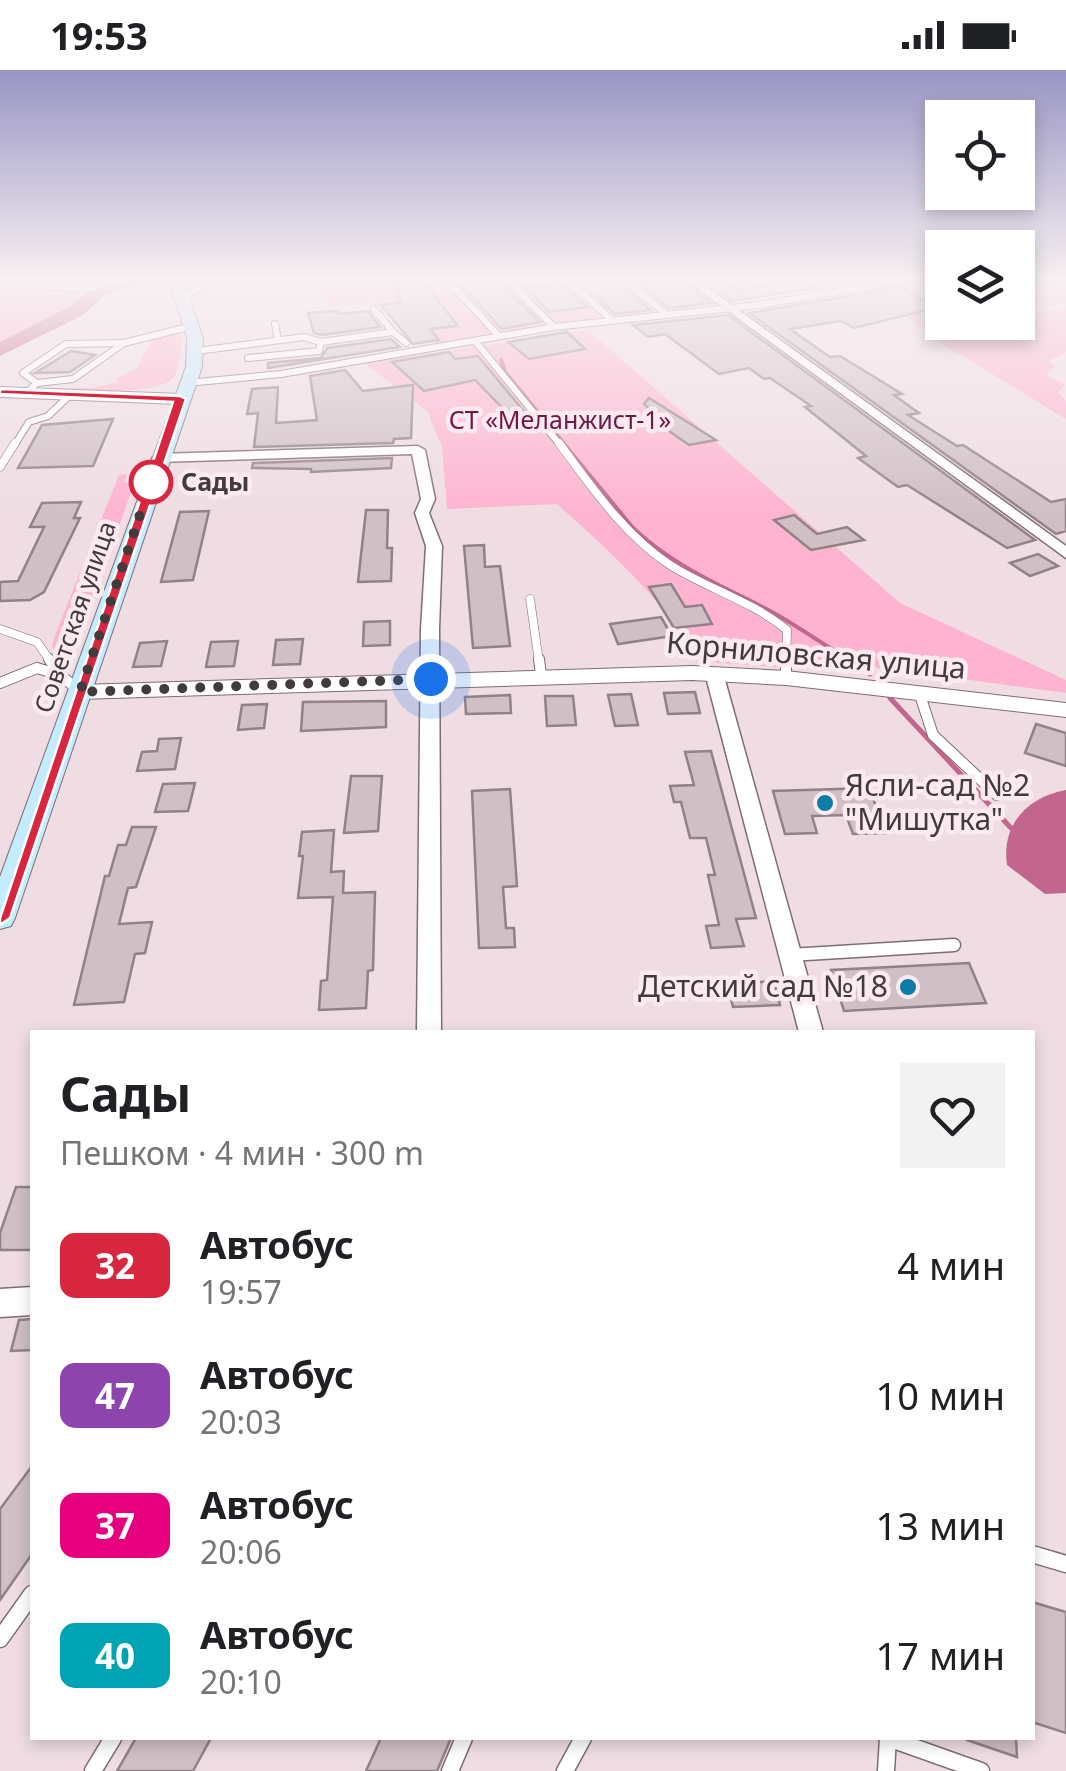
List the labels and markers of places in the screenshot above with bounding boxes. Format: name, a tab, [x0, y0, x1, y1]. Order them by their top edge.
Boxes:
marker: Сады	[130, 461, 172, 503]
place label: Сады	[181, 464, 249, 498]
place label: Ясли-сад №2 "Мишутка"	[845, 764, 1030, 839]
marker: Ясли-сад №2 "Мишутка"	[814, 792, 836, 814]
place label: Детский сад №18	[638, 965, 888, 1006]
marker: Детский сад №18	[897, 976, 919, 998]

